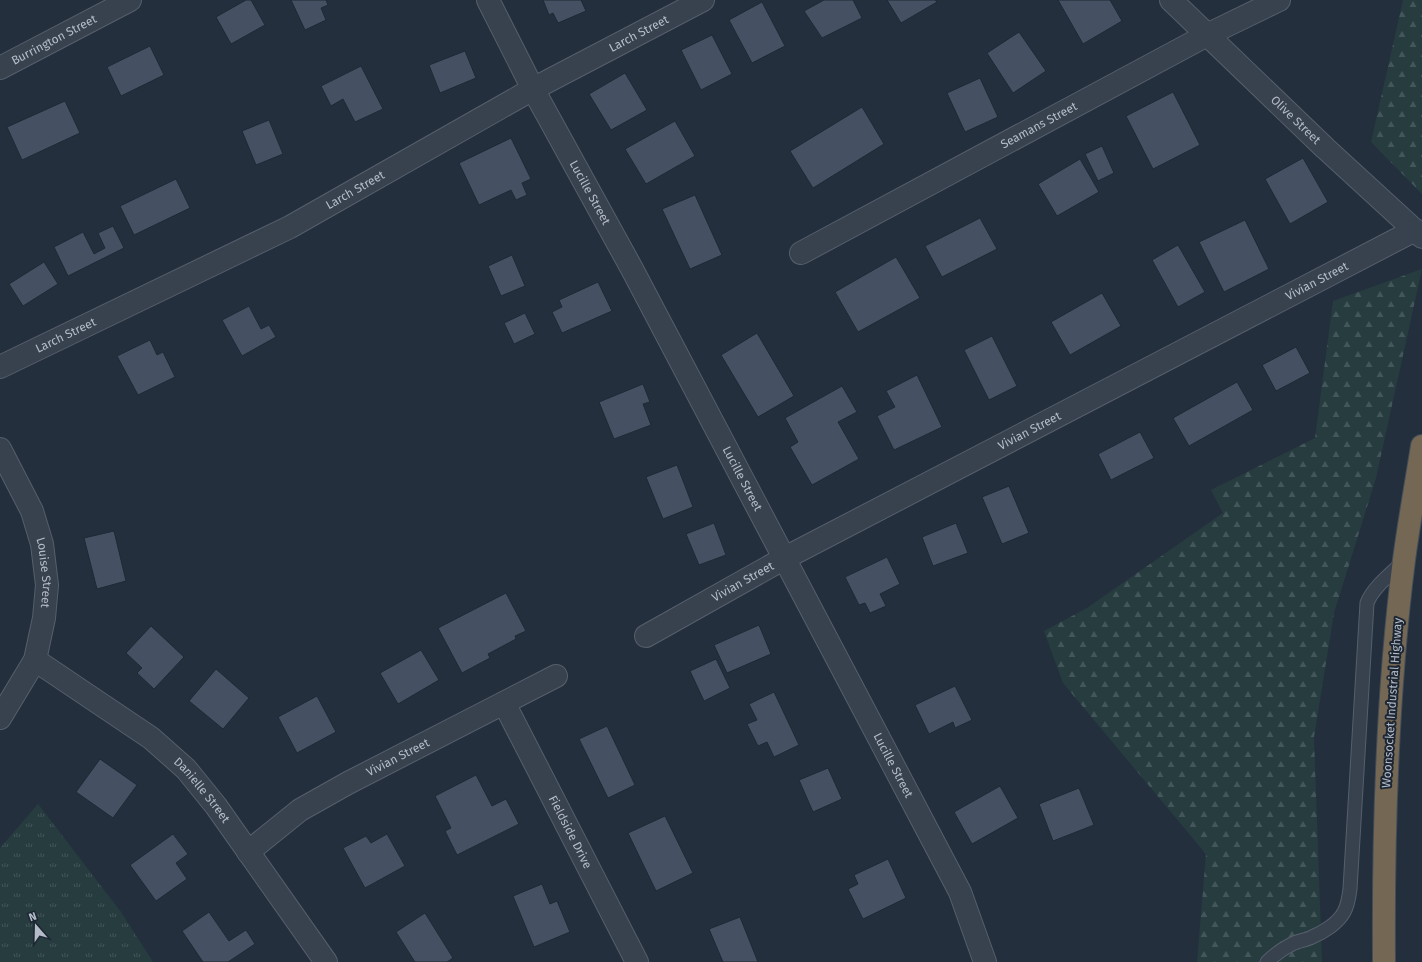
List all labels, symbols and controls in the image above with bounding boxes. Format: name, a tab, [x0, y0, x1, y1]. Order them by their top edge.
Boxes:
street label: Burrington Street	[9, 11, 100, 68]
street label: Larch Street	[607, 12, 672, 55]
street label: Olive Street	[1268, 93, 1324, 147]
street label: Seamans Street	[998, 99, 1080, 151]
street label: Lucille Street	[567, 158, 614, 228]
street label: Larch Street	[323, 167, 388, 212]
street label: Vivian Street	[1283, 259, 1351, 303]
street label: Larch Street	[33, 314, 99, 356]
street label: Vivian Street	[996, 408, 1064, 453]
street label: Lucille Street	[720, 444, 765, 514]
street label: Louise Street	[33, 535, 54, 609]
street label: Vivian Street	[709, 558, 777, 605]
street label: Woonsocket Industrial Highway	[1379, 617, 1405, 789]
street label: Lucille Street	[870, 730, 916, 801]
street label: Vivian Street	[364, 735, 432, 779]
street label: Danielle Street	[171, 755, 233, 826]
street label: Fieldside Drive	[546, 793, 595, 871]
north arrow	[16, 906, 56, 946]
text: N	[27, 910, 38, 924]

